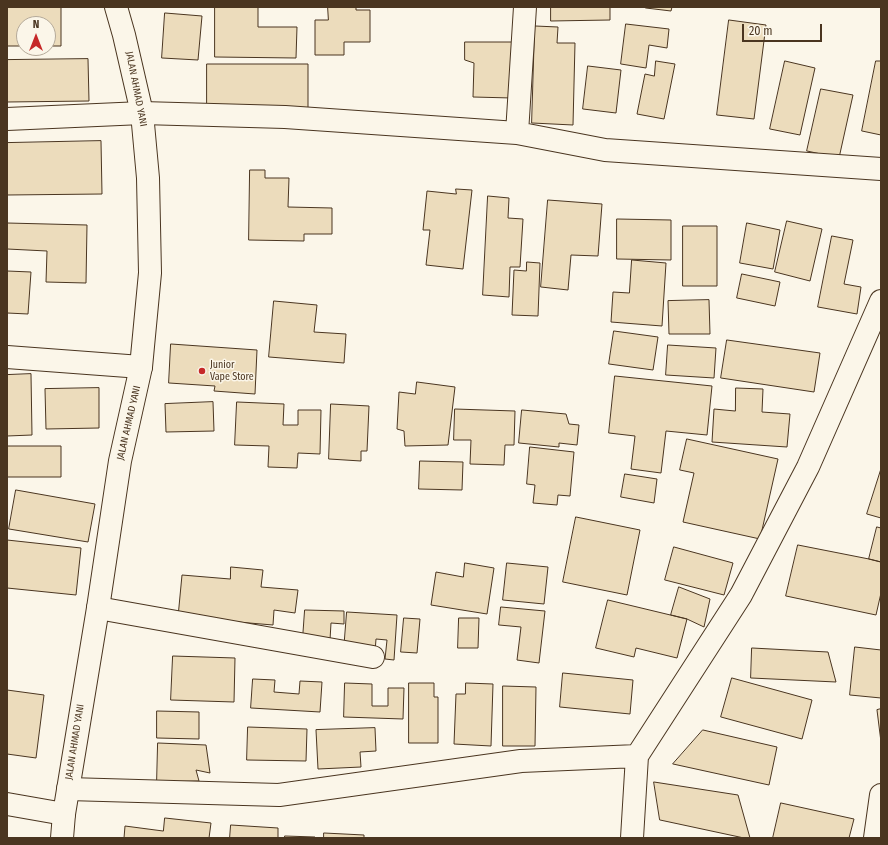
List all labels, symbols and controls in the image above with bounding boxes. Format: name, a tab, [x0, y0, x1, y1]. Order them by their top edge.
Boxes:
north arrow	[16, 16, 56, 56]
scale bar	[744, 16, 824, 42]
text: N	[33, 18, 39, 31]
text: 20 m	[749, 24, 773, 38]
street label: JALAN AHMAD YANI	[123, 50, 149, 128]
place label: Junior Vape Store	[210, 359, 254, 382]
marker: Junior Vape Store	[197, 366, 207, 376]
street label: JALAN AHMAD YANI	[115, 384, 143, 462]
street label: JALAN AHMAD YANI	[63, 703, 87, 781]

